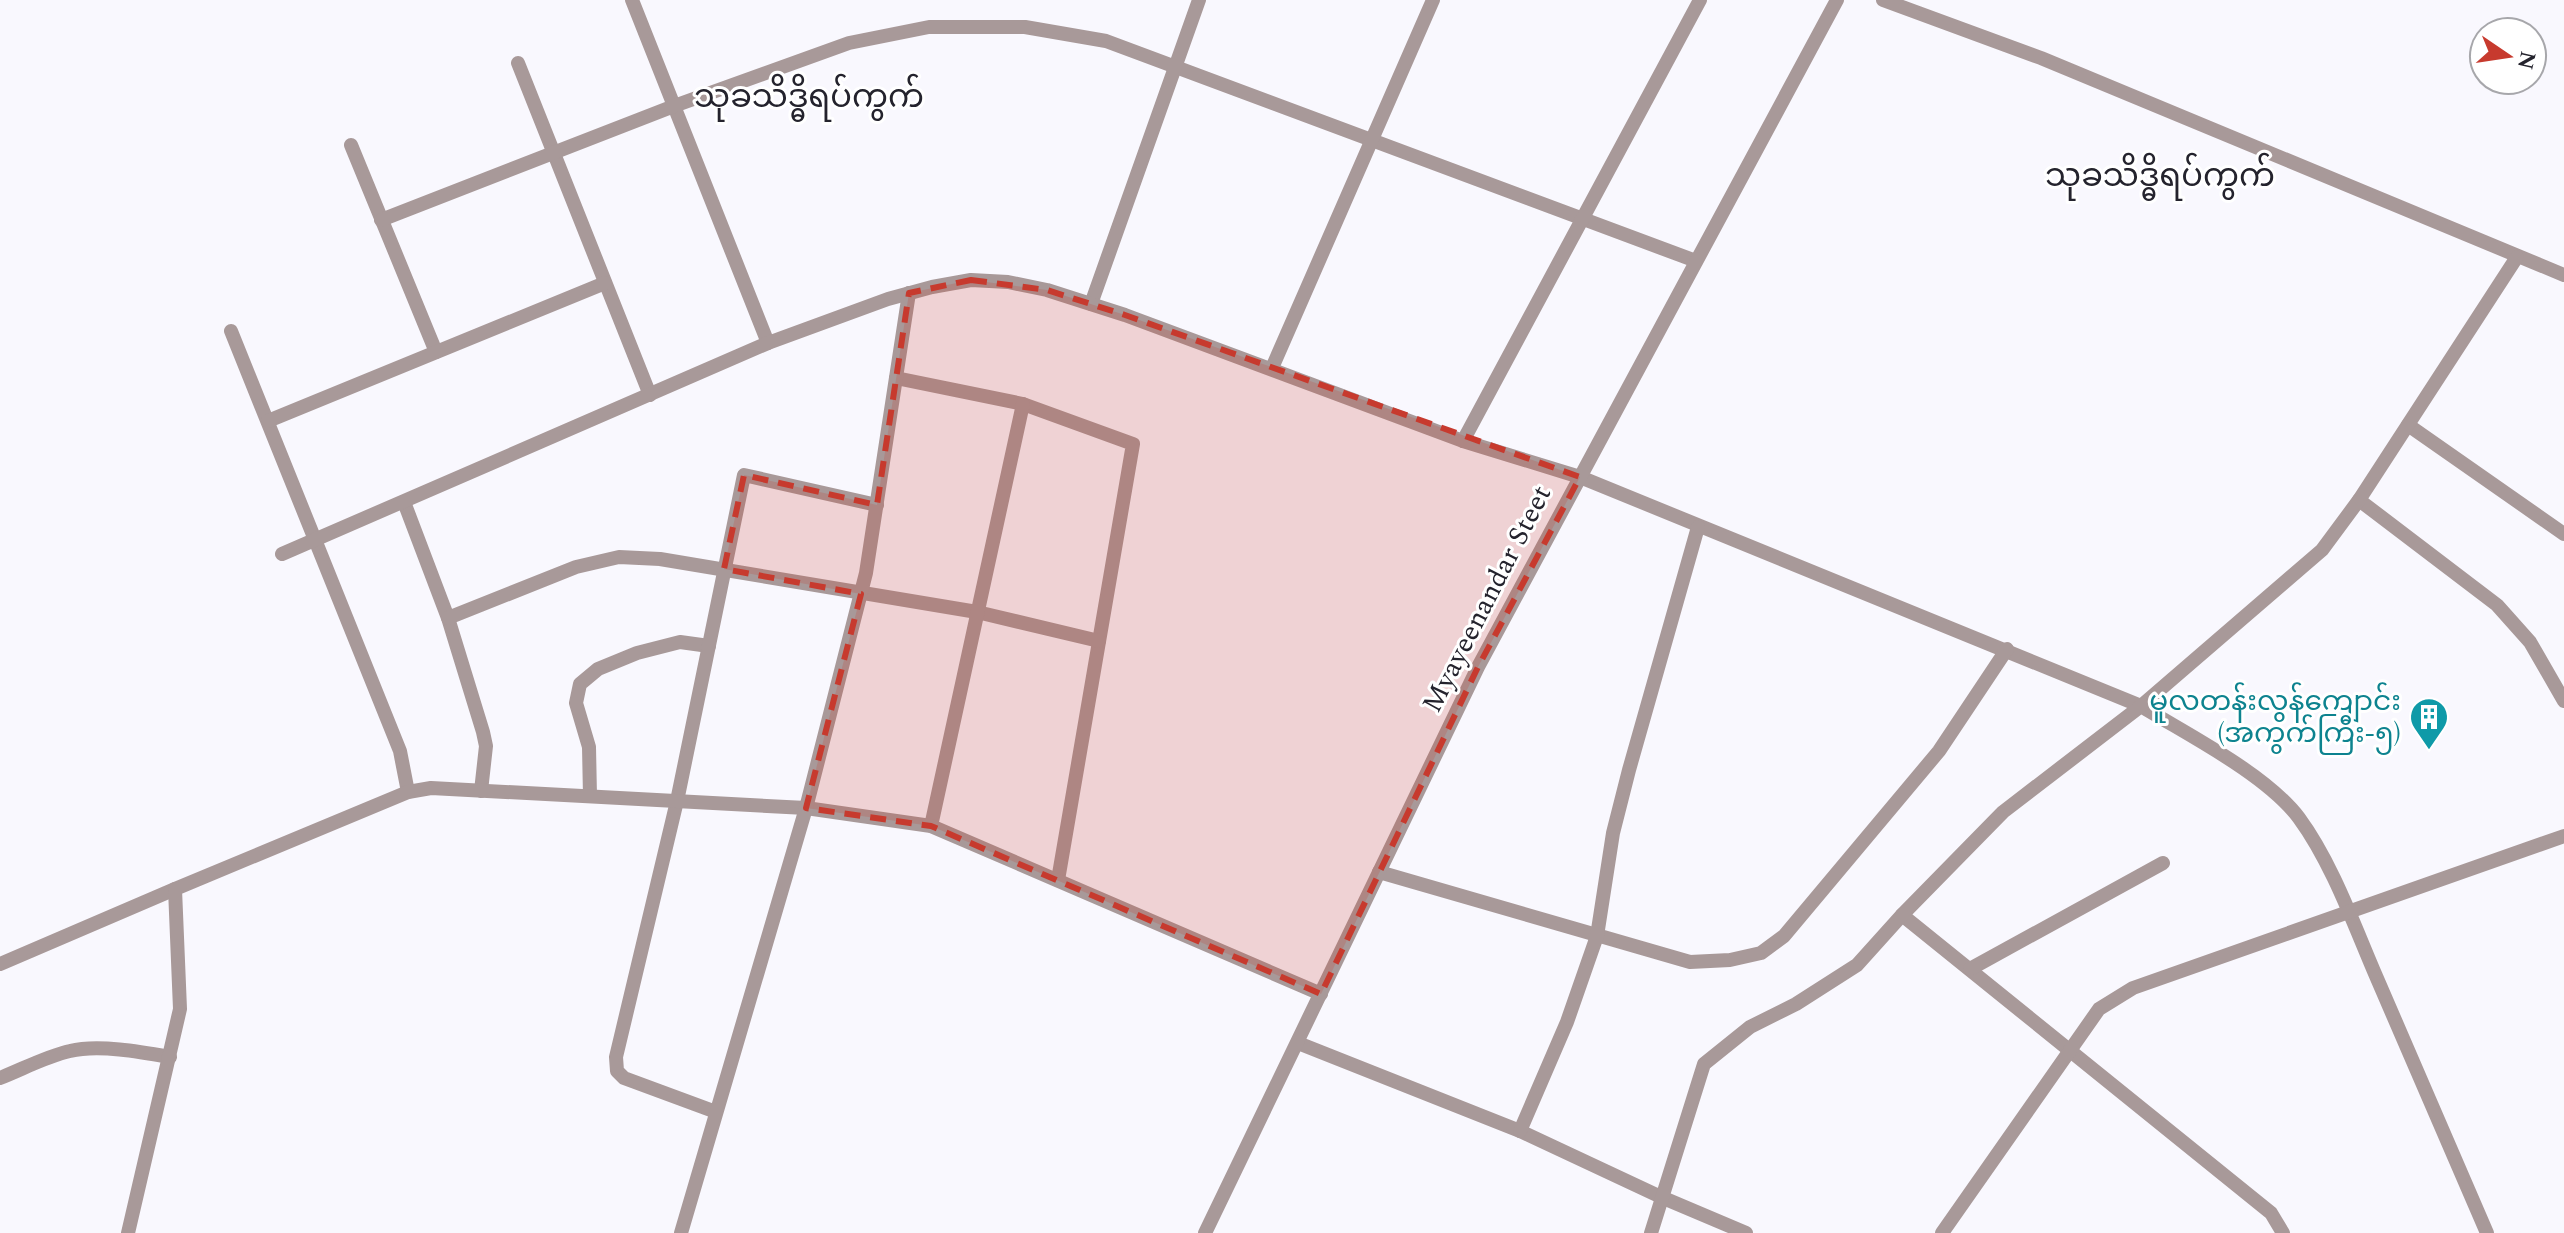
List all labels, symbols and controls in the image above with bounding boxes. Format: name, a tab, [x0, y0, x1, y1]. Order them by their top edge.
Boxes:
north arrow	[2468, 16, 2548, 96]
text: N	[2508, 48, 2544, 73]
district label: သုခသိဒ္ဓိရပ်ကွက်	[694, 73, 924, 122]
district label: သုခသိဒ္ဓိရပ်ကွက်	[2045, 152, 2275, 201]
street label: Myayeenandar Steet	[1411, 478, 1563, 720]
place label: မူလတန်းလွန်ကျောင်း (အကွက်ကြီး-၅)	[2149, 680, 2401, 755]
building icon: မူလတန်းလွန်ကျောင်း (အကွက်ကြီး-၅)	[2408, 696, 2450, 751]

